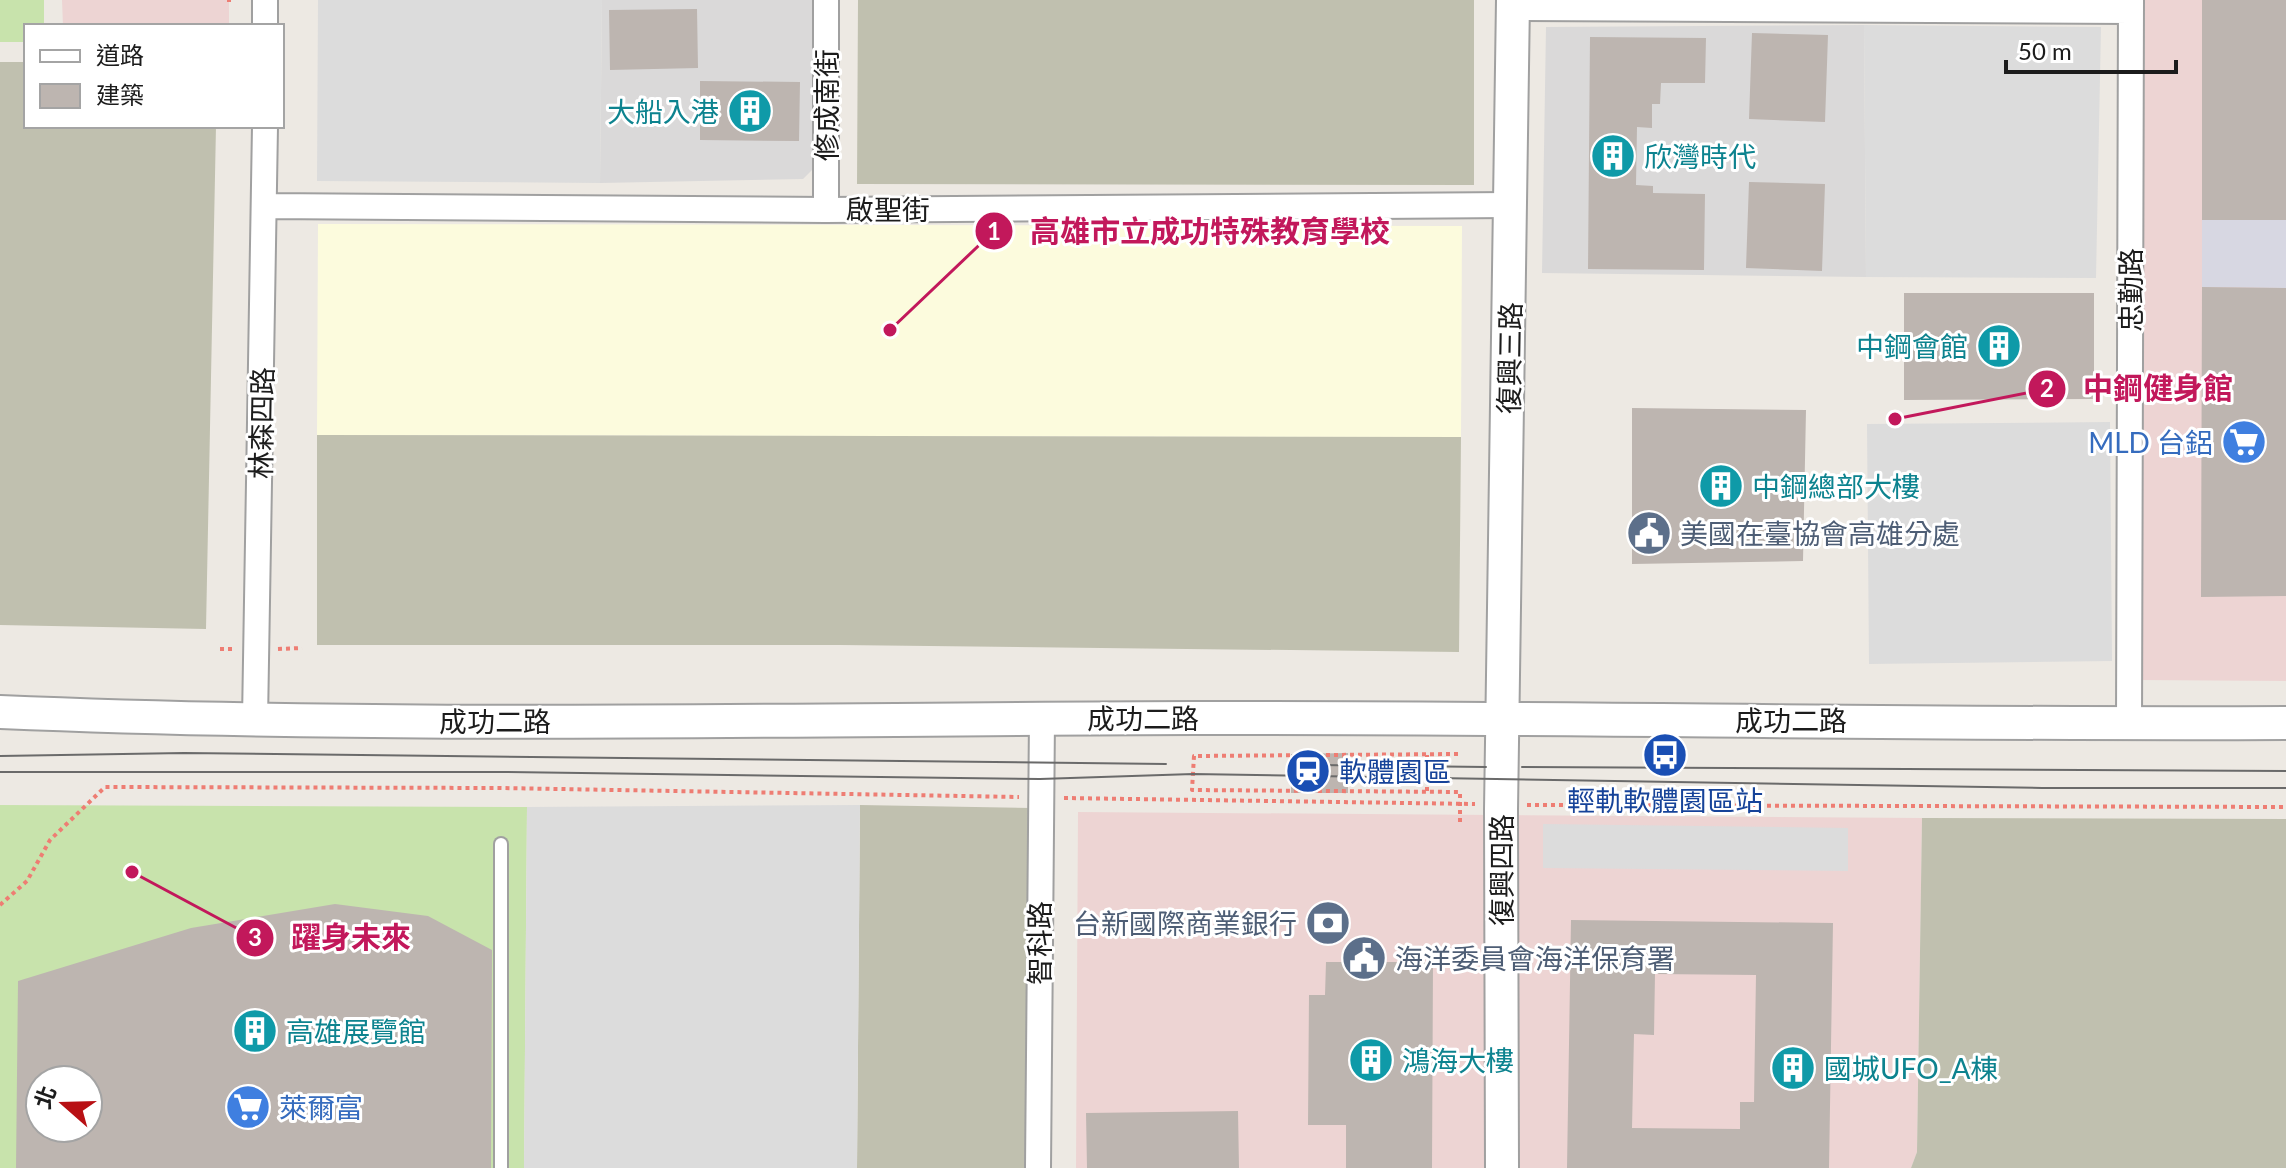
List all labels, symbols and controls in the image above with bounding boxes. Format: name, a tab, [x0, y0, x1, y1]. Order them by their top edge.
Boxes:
legend	[24, 24, 284, 128]
scale bar	[2006, 24, 2176, 74]
text: 50 m	[2018, 36, 2072, 65]
text: 道路	[96, 40, 144, 69]
street label: 修成南街	[809, 49, 843, 161]
text: 建築	[96, 80, 144, 109]
building icon: 大船入港	[726, 87, 774, 135]
place label: 大船入港	[607, 94, 719, 128]
building icon: 欣灣時代	[1589, 132, 1637, 180]
place label: 欣灣時代	[1644, 139, 1756, 173]
street label: 啟聖街	[846, 192, 930, 226]
callout: 高雄市立成功特殊教育學校	[974, 204, 1406, 258]
text: 高雄市立成功特殊教育學校	[1030, 212, 1390, 248]
text: 1	[987, 216, 1001, 245]
street label: 忠勤路	[2113, 248, 2147, 332]
street label: 復興三路	[1491, 302, 1527, 414]
building icon: 中鋼會館	[1975, 322, 2023, 370]
place label: 中鋼會館	[1856, 329, 1968, 363]
callout: 中鋼健身館	[2027, 362, 2249, 416]
street label: 林森四路	[243, 367, 279, 479]
text: 中鋼健身館	[2083, 369, 2233, 405]
text: 2	[2040, 373, 2054, 402]
supermarket icon: MLD 台鋁	[2220, 418, 2268, 466]
place label: MLD 台鋁	[2088, 425, 2213, 459]
building icon: 中鋼總部大樓	[1697, 462, 1745, 510]
place label: 中鋼總部大樓	[1752, 469, 1920, 503]
public building icon: 美國在臺協會高雄分處	[1625, 509, 1673, 557]
place label: 美國在臺協會高雄分處	[1680, 516, 1960, 550]
street label: 成功二路	[1087, 701, 1199, 735]
street label: 成功二路	[1735, 703, 1847, 737]
street label: 成功二路	[439, 704, 551, 738]
bus stop icon: 輕軌軟體園區站	[1641, 731, 1689, 779]
station icon: 軟體園區	[1284, 747, 1332, 795]
place label: 軟體園區	[1339, 754, 1451, 788]
place label: 輕軌軟體園區站	[1567, 783, 1763, 817]
street label: 復興四路	[1484, 814, 1518, 926]
bank icon: 台新國際商業銀行	[1304, 899, 1352, 947]
street label: 智科路	[1022, 901, 1056, 985]
place label: 台新國際商業銀行	[1073, 906, 1297, 940]
callout: 躍身未來	[235, 911, 427, 965]
text: 躍身未來	[291, 918, 411, 954]
text: 3	[248, 922, 262, 951]
public building icon: 海洋委員會海洋保育署	[1340, 934, 1388, 982]
place label: 海洋委員會海洋保育署	[1395, 941, 1675, 975]
building icon: 高雄展覽館	[231, 1007, 279, 1055]
place label: 高雄展覽館	[286, 1014, 426, 1048]
building icon: 鴻海大樓	[1347, 1036, 1395, 1084]
place label: 鴻海大樓	[1402, 1043, 1514, 1077]
building icon: 國城UFO_A棟	[1769, 1044, 1817, 1092]
place label: 國城UFO_A棟	[1824, 1051, 1998, 1085]
north arrow	[24, 1064, 104, 1144]
text: 北	[28, 1082, 61, 1112]
supermarket icon: 萊爾富	[224, 1083, 272, 1131]
place label: 萊爾富	[279, 1090, 363, 1124]

